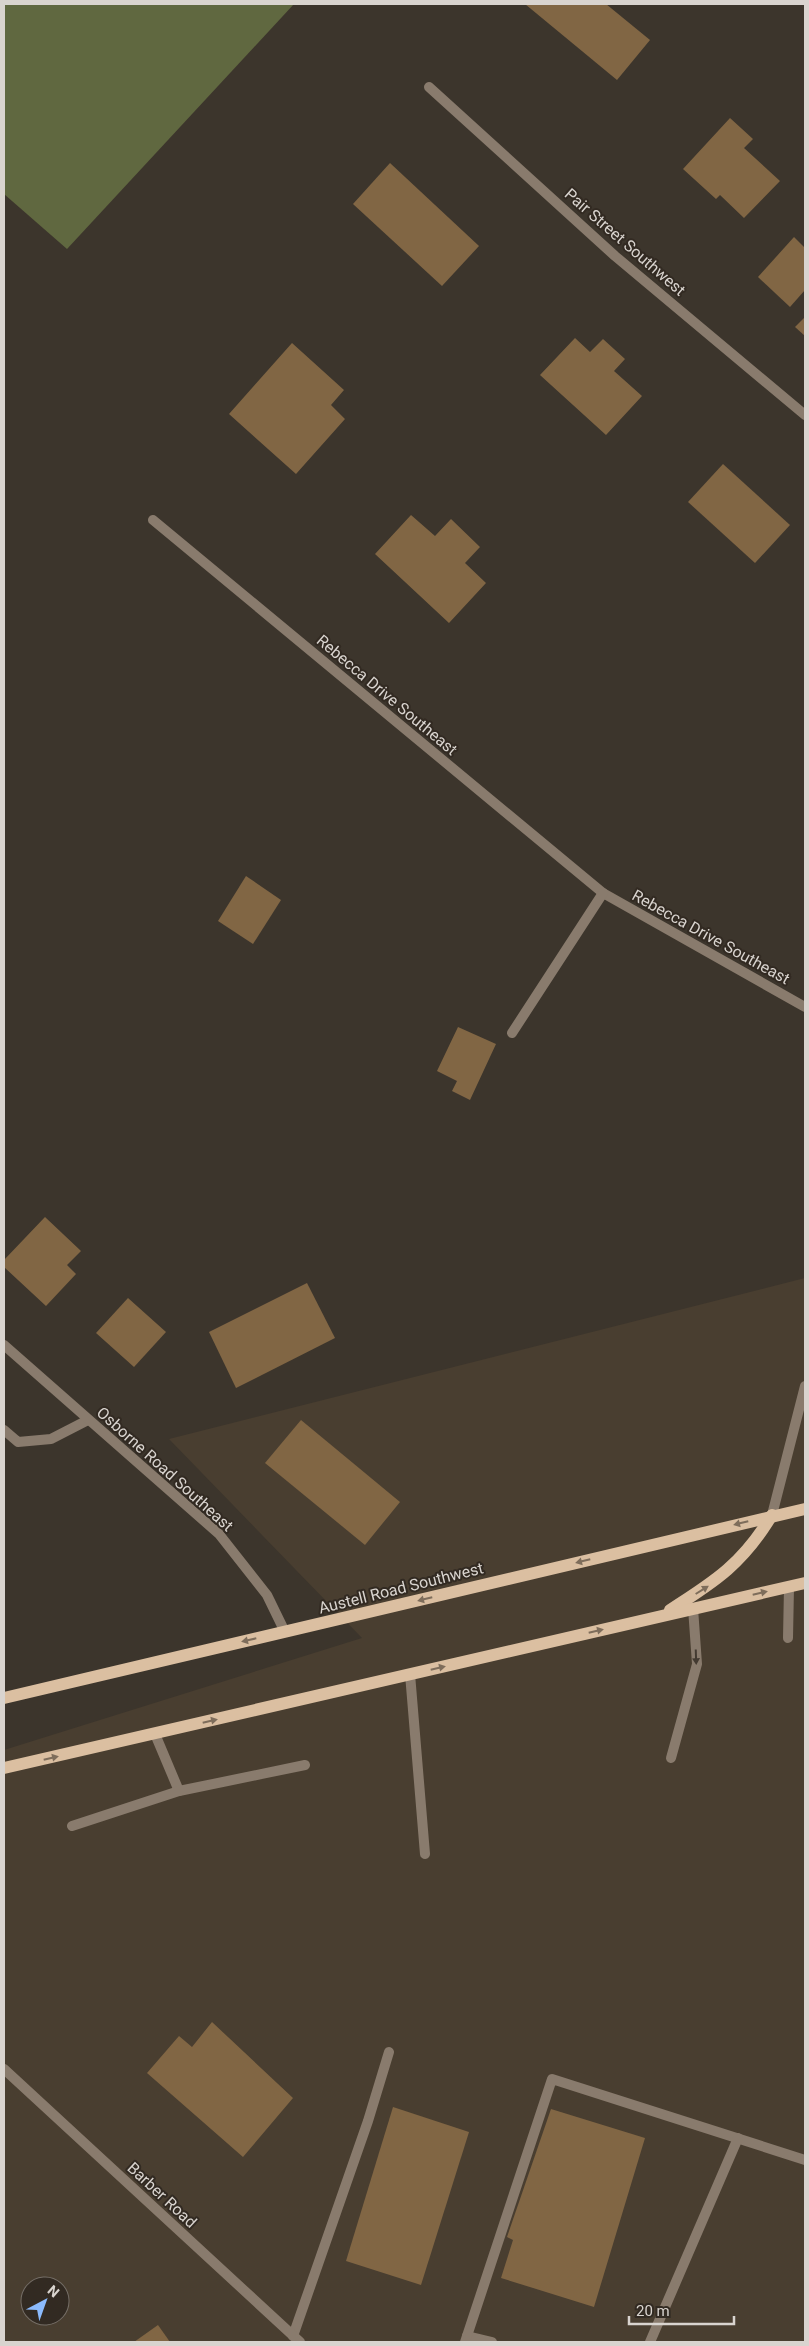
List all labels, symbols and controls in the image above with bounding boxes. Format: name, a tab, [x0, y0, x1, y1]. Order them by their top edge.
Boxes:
street label: Pair Street Southwest	[561, 184, 689, 300]
street label: Rebecca Drive Southeast	[313, 631, 461, 759]
street label: Rebecca Drive Southeast	[629, 886, 793, 988]
street label: Osborne Road Southeast	[93, 1403, 237, 1535]
one-way arrow	[733, 1519, 748, 1527]
one-way arrow	[575, 1557, 590, 1565]
street label: Austell Road Southwest	[317, 1558, 485, 1618]
one-way arrow	[696, 1585, 709, 1594]
one-way arrow	[752, 1589, 768, 1597]
one-way arrow	[417, 1595, 432, 1603]
one-way arrow	[588, 1627, 603, 1635]
one-way arrow	[242, 1636, 257, 1644]
one-way arrow	[692, 1649, 700, 1665]
one-way arrow	[430, 1664, 445, 1672]
one-way arrow	[202, 1717, 217, 1725]
one-way arrow	[44, 1753, 60, 1761]
street label: Barber Road	[123, 2158, 201, 2232]
north arrow	[20, 2276, 70, 2326]
text: N	[45, 2282, 63, 2300]
scale bar	[629, 2294, 734, 2326]
text: 20 m	[636, 2302, 670, 2320]

